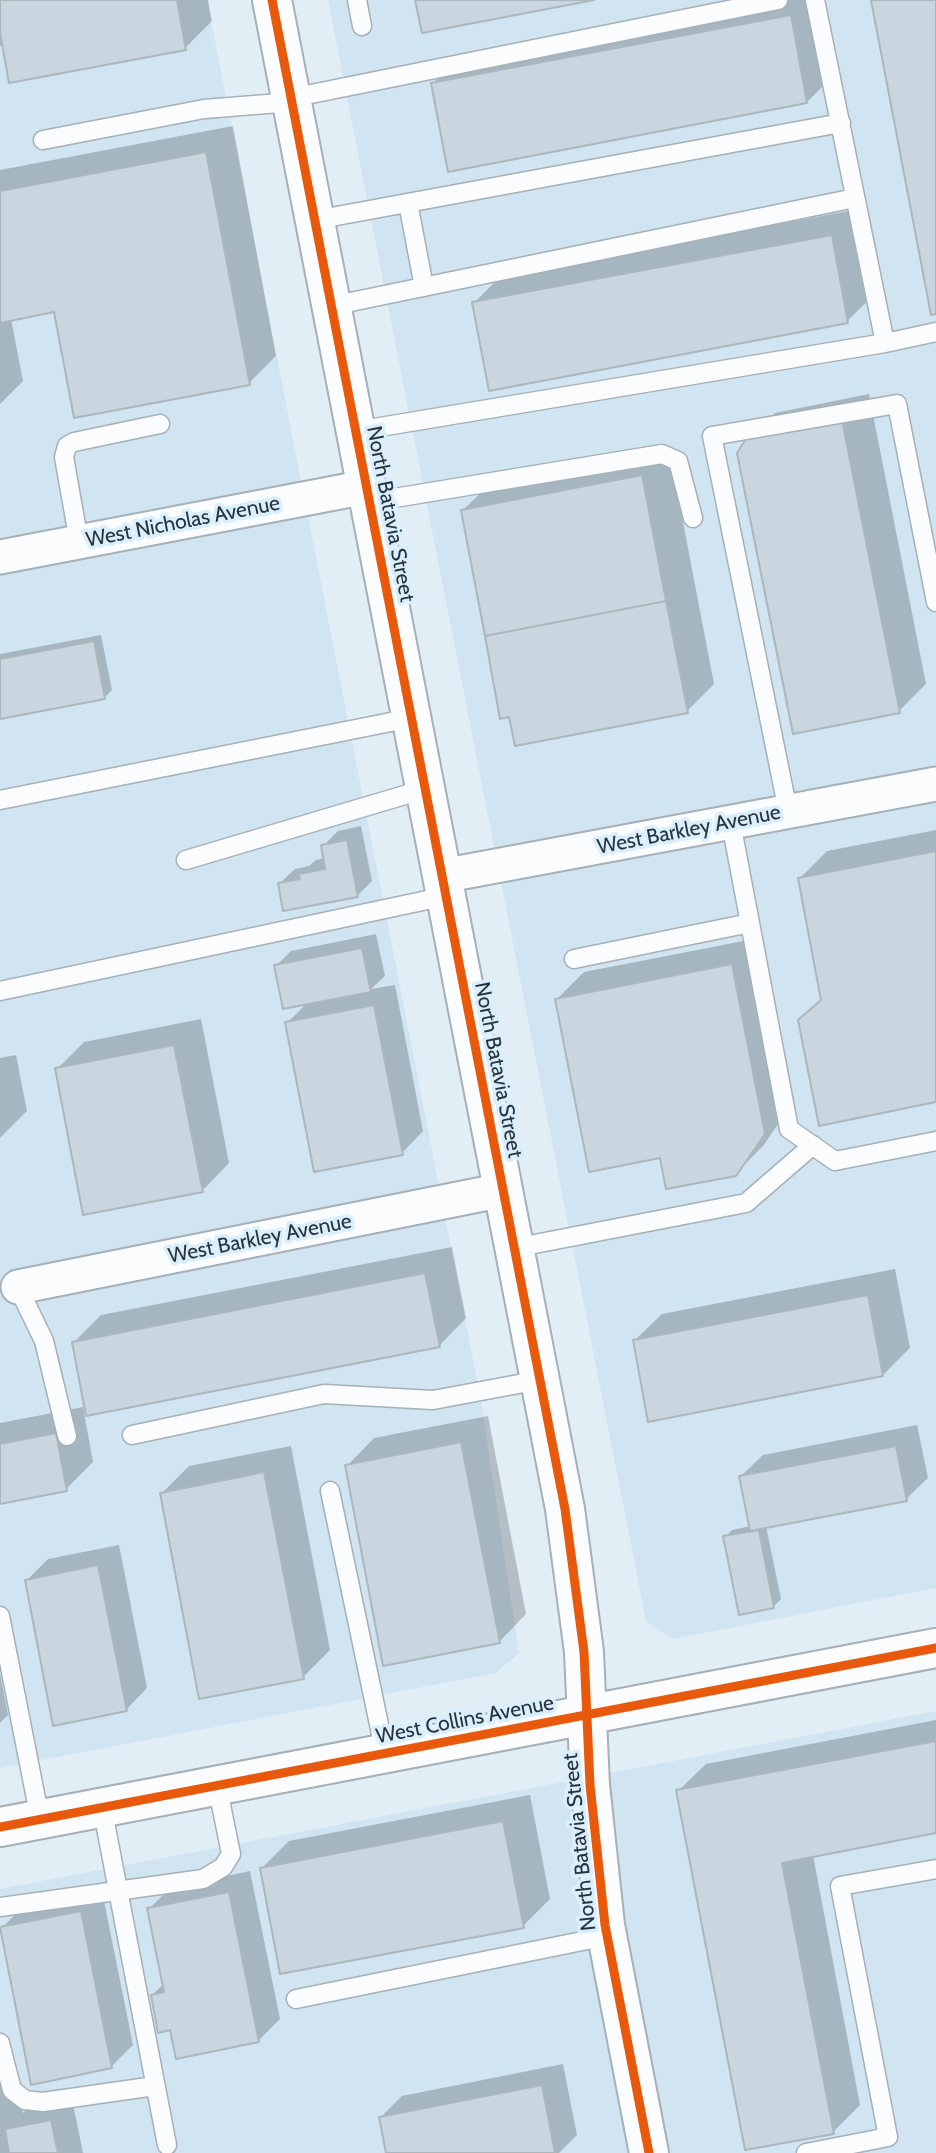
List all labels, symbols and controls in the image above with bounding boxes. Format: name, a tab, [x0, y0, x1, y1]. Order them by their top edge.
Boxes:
street label: North Batavia Street	[361, 424, 419, 604]
street label: West Nicholas Avenue	[84, 491, 282, 553]
street label: West Barkley Avenue	[595, 800, 783, 860]
street label: North Batavia Street	[469, 980, 527, 1160]
street label: West Barkley Avenue	[166, 1209, 354, 1269]
street label: West Collins Avenue	[374, 1690, 556, 1750]
street label: North Batavia Street	[558, 1752, 602, 1932]

